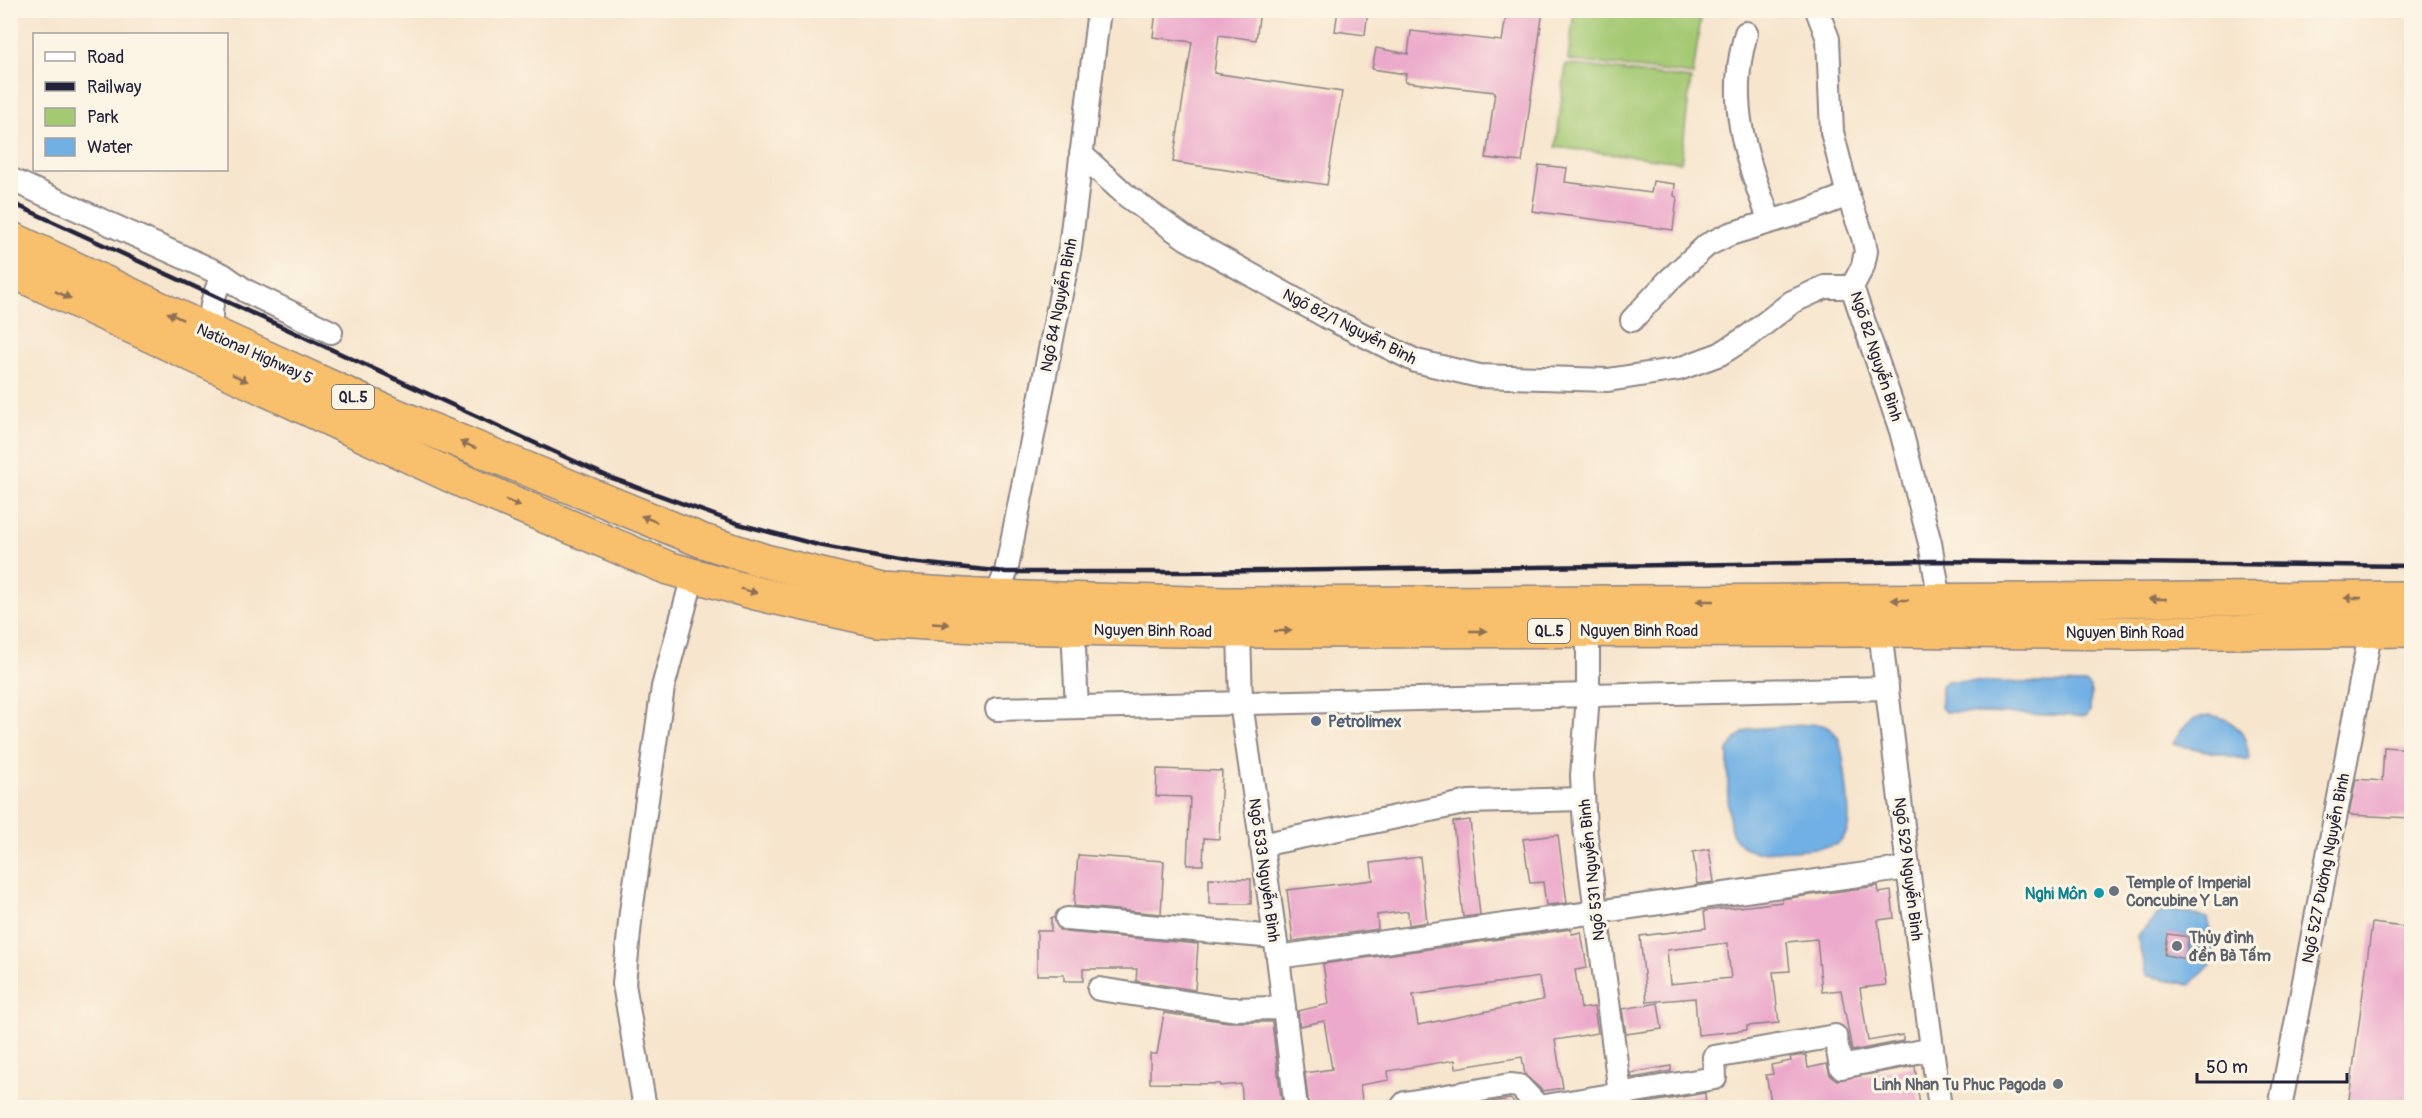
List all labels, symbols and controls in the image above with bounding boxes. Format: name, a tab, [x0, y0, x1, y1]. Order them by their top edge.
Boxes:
legend	[33, 33, 228, 171]
text: Road	[87, 46, 124, 69]
text: Railway	[87, 76, 142, 99]
text: Park	[87, 106, 119, 129]
text: Water	[87, 136, 133, 159]
street label: Ngõ 84 Nguyễn Bình	[1036, 237, 1082, 374]
street label: Ngõ 82/1 Nguyễn Bình	[1279, 284, 1420, 369]
street label: Ngõ 82 Nguyễn Bình	[1846, 289, 1907, 424]
one-way arrow	[55, 291, 72, 300]
one-way arrow	[166, 311, 183, 320]
street label: National Highway 5	[193, 319, 316, 389]
one-way arrow	[231, 373, 249, 383]
road number: QL.5	[332, 385, 374, 409]
one-way arrow	[459, 440, 477, 450]
one-way arrow	[504, 498, 522, 508]
one-way arrow	[640, 514, 658, 523]
one-way arrow	[740, 587, 758, 596]
one-way arrow	[2344, 593, 2363, 603]
one-way arrow	[2149, 594, 2168, 604]
one-way arrow	[1891, 595, 1910, 605]
one-way arrow	[1696, 596, 1715, 606]
one-way arrow	[931, 619, 950, 628]
road number: QL.5	[1528, 619, 1570, 643]
street label: Nguyen Binh Road	[1094, 620, 1212, 642]
street label: Nguyen Binh Road	[1580, 621, 1698, 641]
street label: Nguyen Binh Road	[2066, 623, 2184, 643]
one-way arrow	[1273, 626, 1292, 636]
one-way arrow	[1468, 626, 1487, 636]
place label: Petrolimex	[1328, 712, 1402, 732]
marker: Petrolimex	[1309, 714, 1323, 728]
street label: Ngõ 527 Đường Nguyễn Bình	[2298, 771, 2354, 965]
street label: Ngõ 529 Nguyễn Bình	[1889, 796, 1927, 942]
street label: Ngõ 533 Nguyễn Bình	[1244, 797, 1284, 943]
street label: Ngõ 531 Nguyễn Bình	[1575, 798, 1609, 942]
place label: Temple of Imperial Concubine Y Lan	[2125, 873, 2251, 911]
place label: Nghi Môn	[2025, 884, 2087, 904]
marker: Temple of Imperial Concubine Y Lan	[2107, 884, 2121, 898]
marker: Nghi Môn	[2092, 886, 2106, 900]
place label: Thủy đình đền Bà Tấm	[2188, 928, 2271, 966]
marker: Thủy đình đền Bà Tấm	[2170, 939, 2184, 953]
scale bar	[2197, 1046, 2347, 1084]
text: 50 m	[2206, 1056, 2248, 1079]
place label: Linh Nhan Tu Phuc Pagoda	[1873, 1075, 2047, 1095]
marker: Linh Nhan Tu Phuc Pagoda	[2051, 1077, 2065, 1091]

